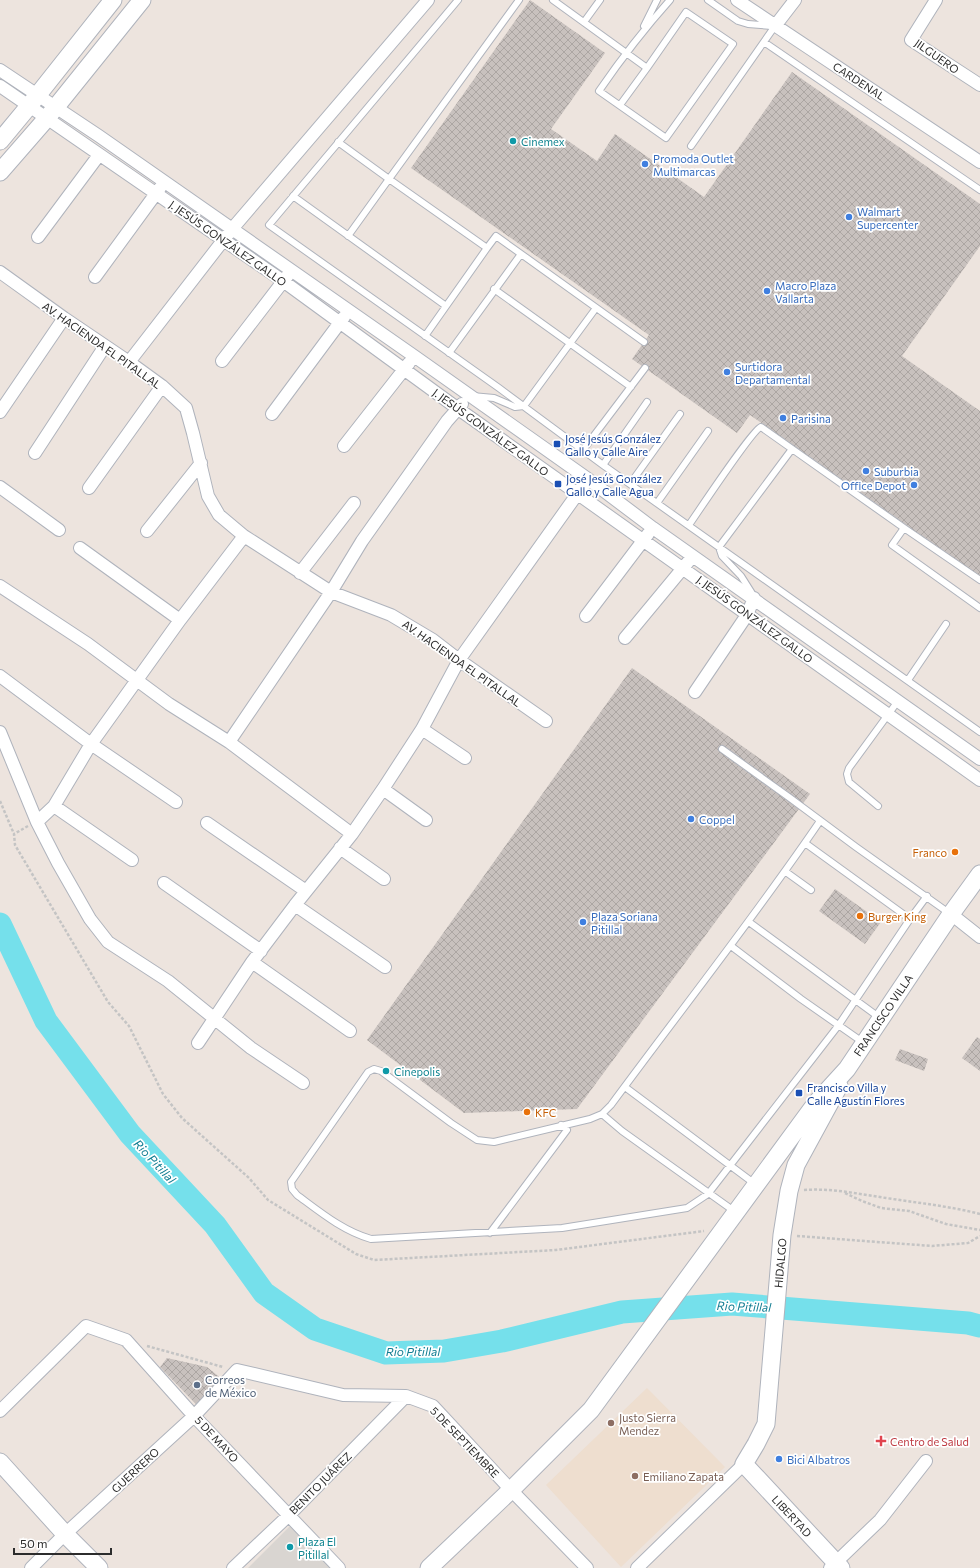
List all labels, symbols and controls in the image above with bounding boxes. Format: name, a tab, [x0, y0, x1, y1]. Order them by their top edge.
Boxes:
street label: JILGUERO	[912, 36, 962, 77]
street label: CARDENAL	[831, 59, 887, 103]
place label: Cinemex	[521, 135, 565, 148]
marker: Cinemex	[508, 136, 518, 146]
place label: Promoda Outlet Multimarcas	[653, 152, 734, 178]
marker: Promoda Outlet Multimarcas	[640, 159, 650, 169]
street label: J. JESÚS GONZÁLEZ GALLO	[166, 197, 290, 289]
place label: Walmart Supercenter	[857, 205, 919, 231]
marker: Walmart Supercenter	[844, 212, 854, 222]
place label: Macro Plaza Vallarta	[775, 279, 836, 305]
marker: Macro Plaza Vallarta	[762, 286, 772, 296]
street label: AV. HACIENDA EL PITALLAL	[40, 299, 164, 391]
place label: Surtidora Departamental	[735, 360, 811, 386]
marker: Surtidora Departamental	[722, 367, 732, 377]
street label: J. JESÚS GONZÁLEZ GALLO	[430, 385, 552, 479]
place label: Parisina	[791, 412, 831, 425]
marker: Parisina	[778, 413, 788, 423]
place label: José Jesús González Gallo y Calle Aire	[565, 432, 662, 458]
marker: José Jesús González Gallo y Calle Aire	[552, 439, 562, 449]
place label: Suburbia	[874, 465, 919, 478]
marker: Suburbia	[861, 466, 871, 476]
place label: José Jesús González Gallo y Calle Agua	[566, 472, 663, 498]
marker: José Jesús González Gallo y Calle Agua	[553, 479, 563, 489]
place label: Office Depot	[841, 479, 906, 492]
marker: Office Depot	[909, 480, 919, 490]
street label: J. JESÚS GONZÁLEZ GALLO	[694, 572, 816, 666]
street label: AV. HACIENDA EL PITALLAL	[400, 617, 524, 709]
place label: Coppel	[699, 813, 735, 826]
marker: Coppel	[686, 814, 696, 824]
place label: Franco	[912, 846, 947, 859]
marker: Franco	[950, 847, 960, 857]
place label: Plaza Soriana Pitillal	[591, 910, 658, 936]
place label: Burger King	[868, 910, 926, 923]
marker: Burger King	[855, 911, 865, 921]
marker: Plaza Soriana Pitillal	[578, 917, 588, 927]
street label: FRANCISCO VILLA	[851, 971, 915, 1058]
place label: Cinepolis	[394, 1065, 440, 1078]
marker: Cinepolis	[381, 1066, 391, 1076]
place label: Francisco Villa y Calle Agustín Flores	[807, 1081, 905, 1107]
marker: Francisco Villa y Calle Agustín Flores	[794, 1088, 804, 1098]
place label: KFC	[535, 1106, 556, 1119]
marker: KFC	[522, 1107, 532, 1117]
water label: Rio Pitillal	[131, 1136, 179, 1186]
street label: HIDALGO	[771, 1238, 789, 1288]
water label: Rio Pitillal	[716, 1298, 772, 1314]
water label: Rio Pitillal	[386, 1344, 441, 1358]
place label: Correos de México	[205, 1373, 257, 1399]
marker: Correos de México	[192, 1380, 202, 1390]
street label: 5 DE SEPTIEMBRE	[428, 1404, 502, 1480]
place label: Justo Sierra Mendez	[619, 1411, 676, 1437]
street label: 5 DE MAYO	[192, 1413, 242, 1465]
marker: Justo Sierra Mendez	[606, 1418, 616, 1428]
marker: Centro de Salud	[875, 1435, 887, 1447]
place label: Centro de Salud	[890, 1435, 969, 1448]
street label: GUERRERO	[109, 1445, 161, 1495]
street label: BENITO JUÁREZ	[286, 1449, 354, 1517]
place label: Bici Albatros	[787, 1453, 850, 1466]
marker: Bici Albatros	[774, 1454, 784, 1464]
place label: Emiliano Zapata	[643, 1470, 724, 1483]
marker: Emiliano Zapata	[630, 1471, 640, 1481]
street label: LIBERTAD	[770, 1493, 814, 1539]
scale bar	[14, 1530, 111, 1556]
place label: Plaza El Pitillal	[298, 1535, 336, 1561]
text: 50 m	[20, 1536, 48, 1550]
marker: Plaza El Pitillal	[285, 1542, 295, 1552]

